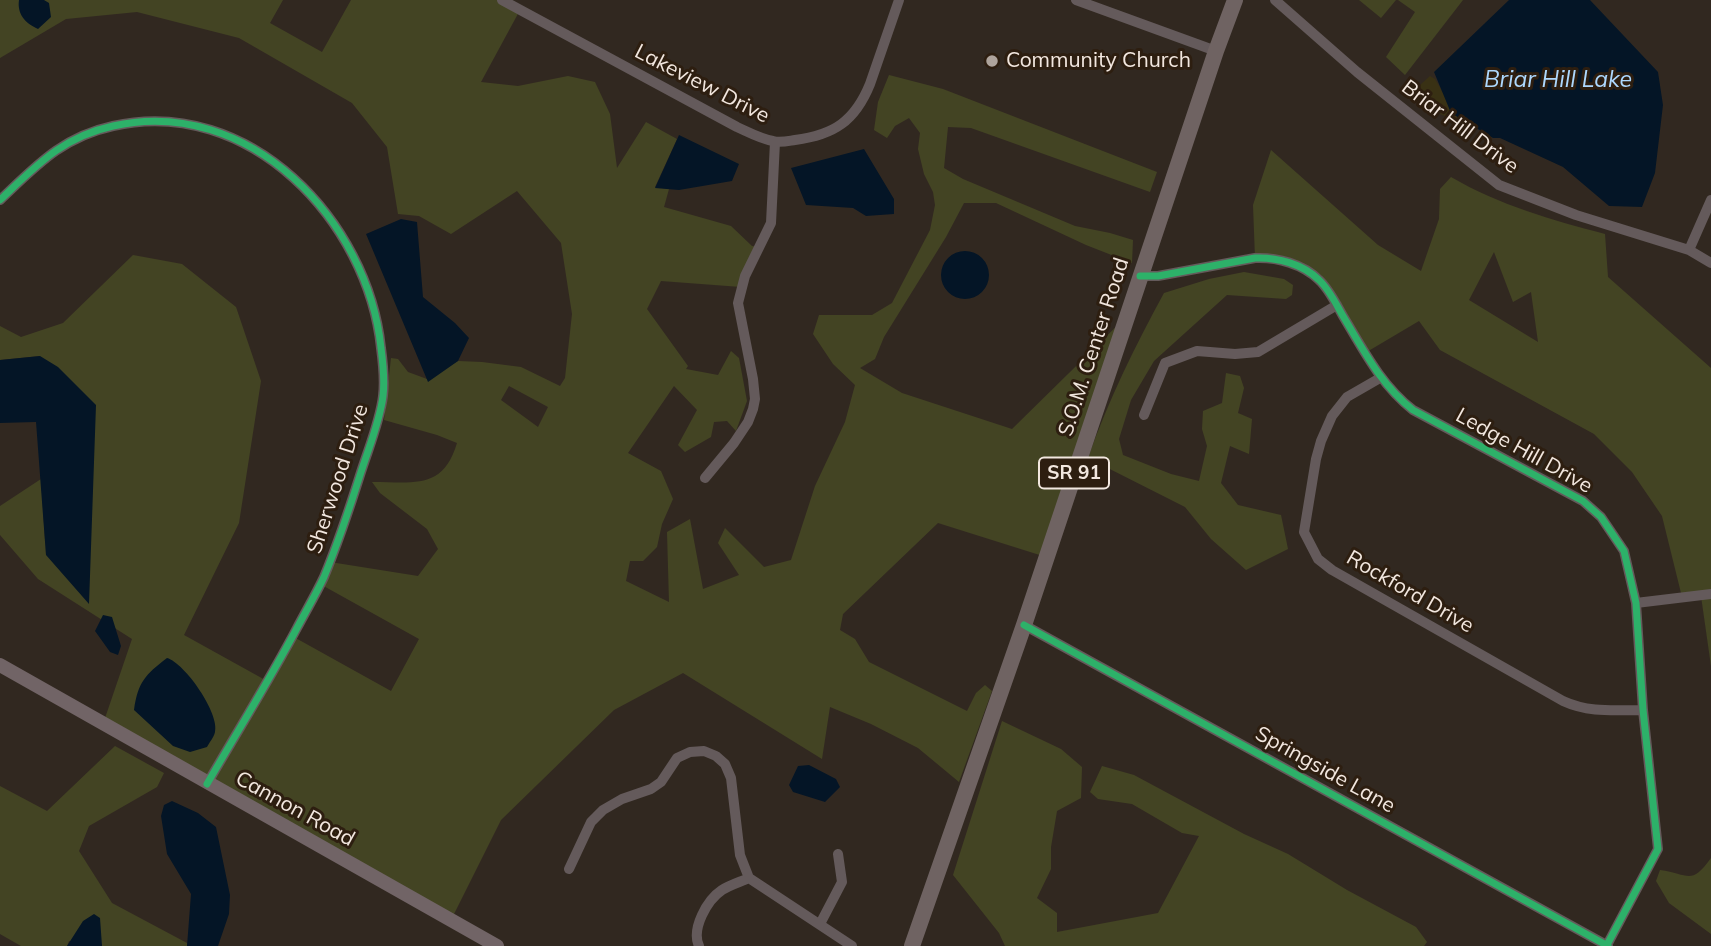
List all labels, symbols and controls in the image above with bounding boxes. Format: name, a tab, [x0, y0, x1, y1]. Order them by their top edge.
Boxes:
street label: Lakeview Drive	[630, 39, 774, 129]
place label: Community Church	[1006, 48, 1191, 74]
marker: Community Church	[984, 53, 1000, 69]
water label: Briar Hill Lake	[1484, 66, 1632, 94]
street label: Briar Hill Drive	[1397, 75, 1523, 179]
street label: S.O.M. Center Road	[1053, 255, 1135, 439]
street label: Sherwood Drive	[302, 401, 374, 557]
street label: Ledge Hill Drive	[1451, 403, 1597, 499]
road number: SR 91	[1039, 458, 1109, 488]
street label: Rockford Drive	[1342, 545, 1478, 639]
street label: Springside Lane	[1251, 721, 1399, 819]
street label: Cannon Road	[231, 766, 359, 852]

